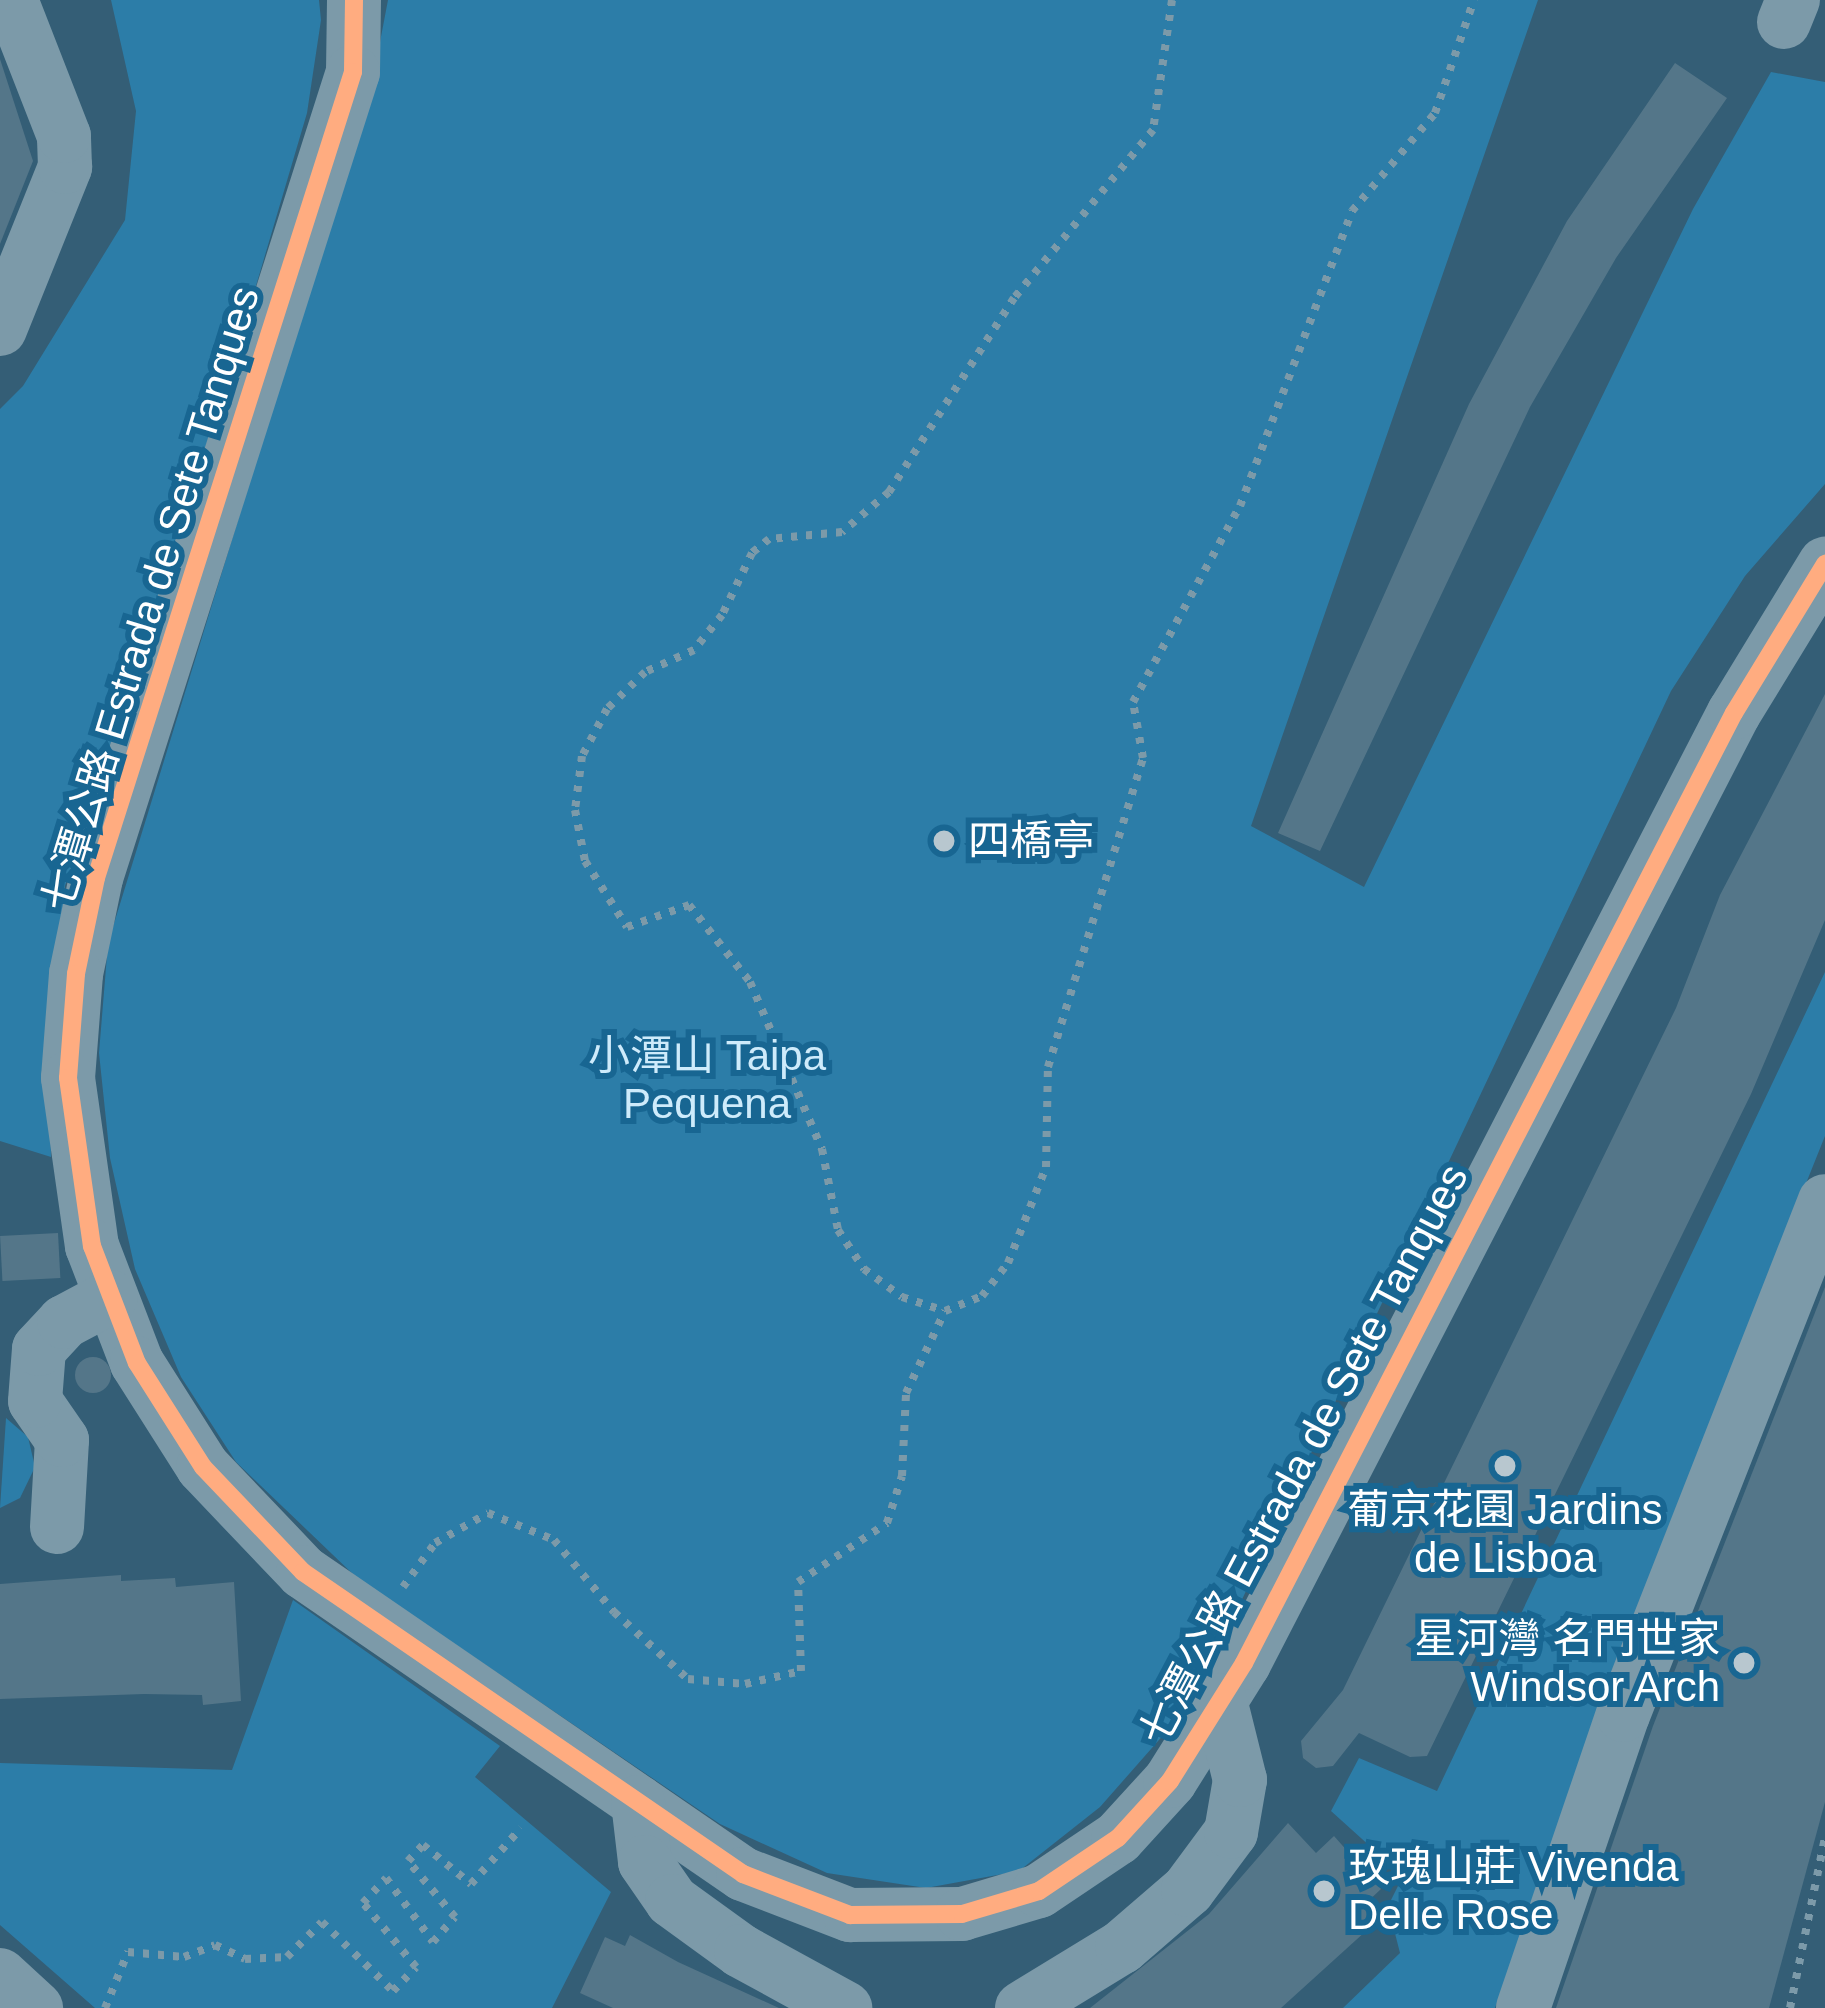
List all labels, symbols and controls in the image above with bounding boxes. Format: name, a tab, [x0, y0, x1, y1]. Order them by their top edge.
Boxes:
street label: 七潭公路 Estrada de Sete Tanques	[32, 280, 270, 918]
place label: 四橋亭	[968, 816, 1094, 866]
marker: 四橋亭	[931, 828, 957, 854]
park label: 小潭山 Taipa Pequena	[588, 1031, 826, 1130]
street label: 七潭公路 Estrada de Sete Tanques	[1129, 1156, 1479, 1754]
marker: 葡京花園 Jardins de Lisboa	[1492, 1453, 1518, 1479]
place label: 葡京花園 Jardins de Lisboa	[1347, 1485, 1663, 1583]
place label: 星河灣 名門世家 Windsor Arch	[1414, 1614, 1720, 1712]
marker: 星河灣 名門世家 Windsor Arch	[1731, 1650, 1757, 1676]
place label: 玫瑰山莊 Vivenda Delle Rose	[1348, 1842, 1679, 1940]
marker: 玫瑰山莊 Vivenda Delle Rose	[1311, 1878, 1337, 1904]

